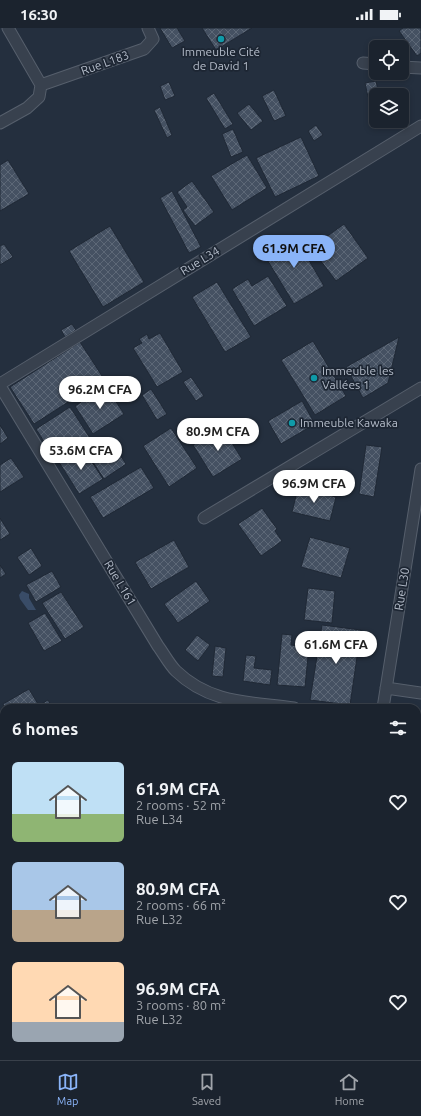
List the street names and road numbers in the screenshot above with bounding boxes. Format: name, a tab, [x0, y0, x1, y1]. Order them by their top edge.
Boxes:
street label: Rue L183	[79, 48, 131, 77]
street label: Rue L34	[178, 244, 222, 277]
street label: Rue L161	[102, 558, 139, 608]
street label: Rue L30	[392, 566, 411, 611]

